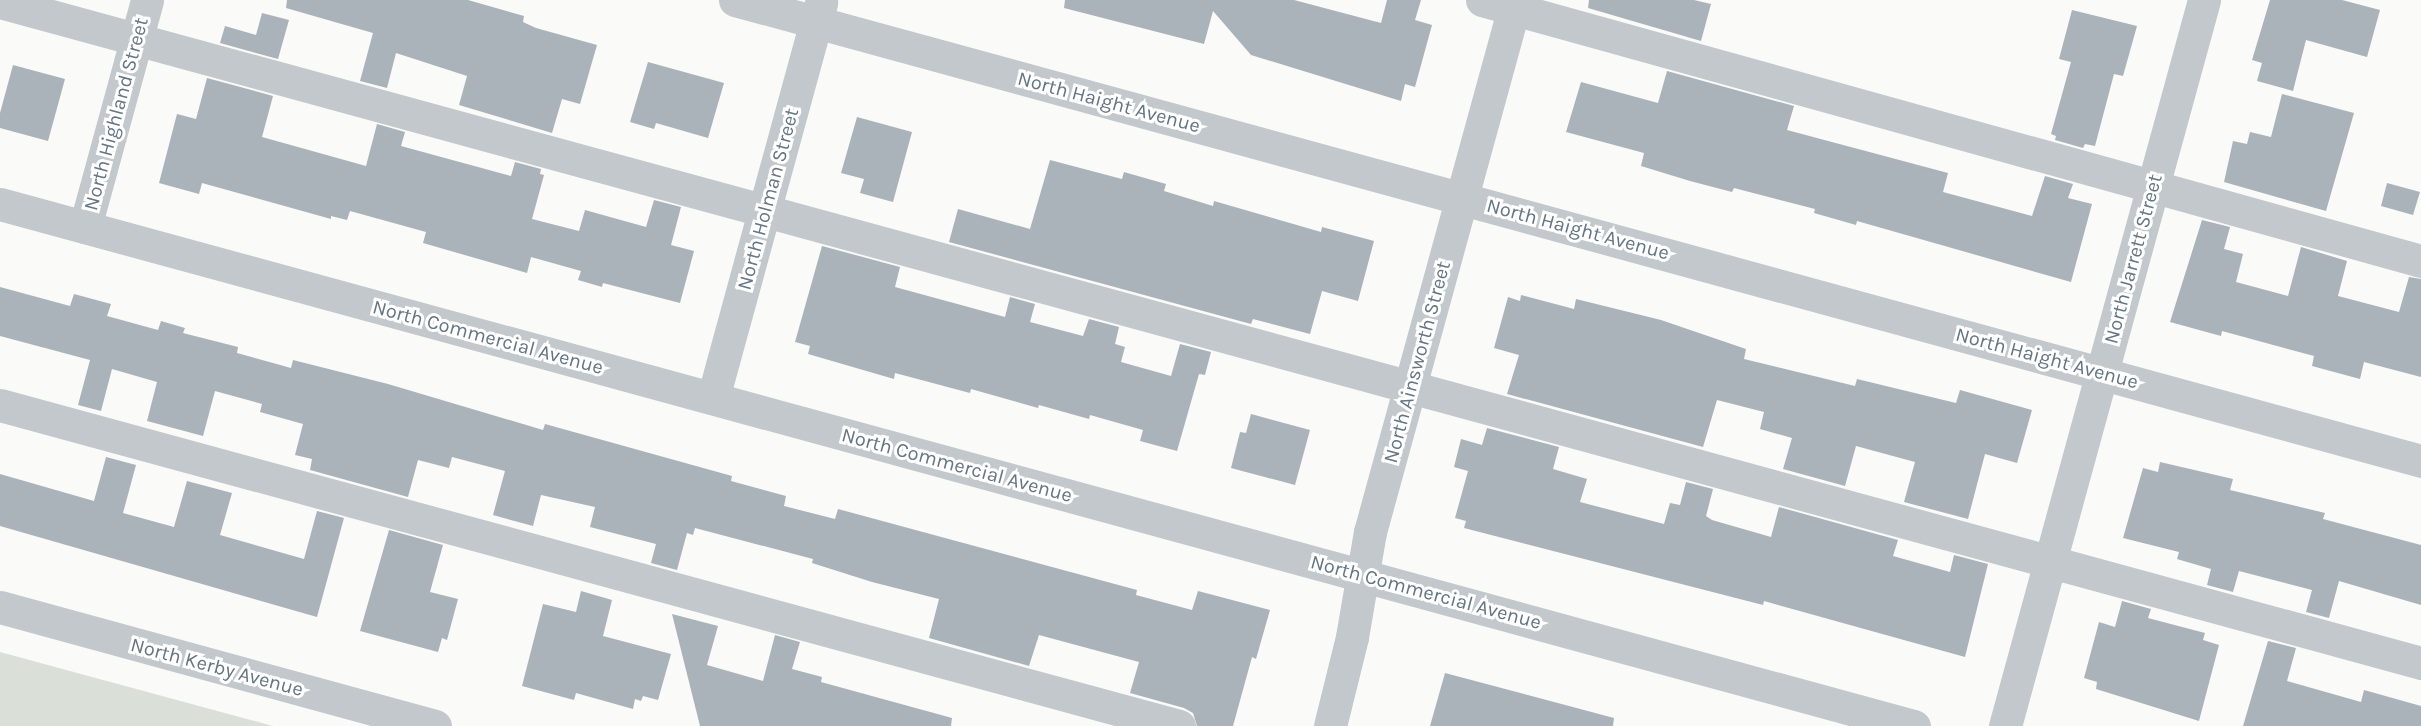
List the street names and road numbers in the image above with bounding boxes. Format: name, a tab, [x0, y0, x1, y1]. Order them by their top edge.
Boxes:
street label: North Highland Street	[79, 15, 153, 213]
street label: North Haight Avenue	[1015, 66, 1203, 138]
street label: North Holman Street	[732, 105, 804, 293]
street label: North Jarrett Street	[2099, 172, 2167, 346]
street label: North Haight Avenue	[1484, 193, 1672, 265]
street label: North Ainsworth Street	[1378, 258, 1456, 466]
street label: North Commercial Avenue	[370, 295, 606, 379]
street label: North Haight Avenue	[1953, 322, 2141, 394]
street label: North Commercial Avenue	[839, 423, 1075, 507]
street label: North Commercial Avenue	[1308, 550, 1544, 634]
street label: North Kerby Avenue	[128, 632, 306, 702]

